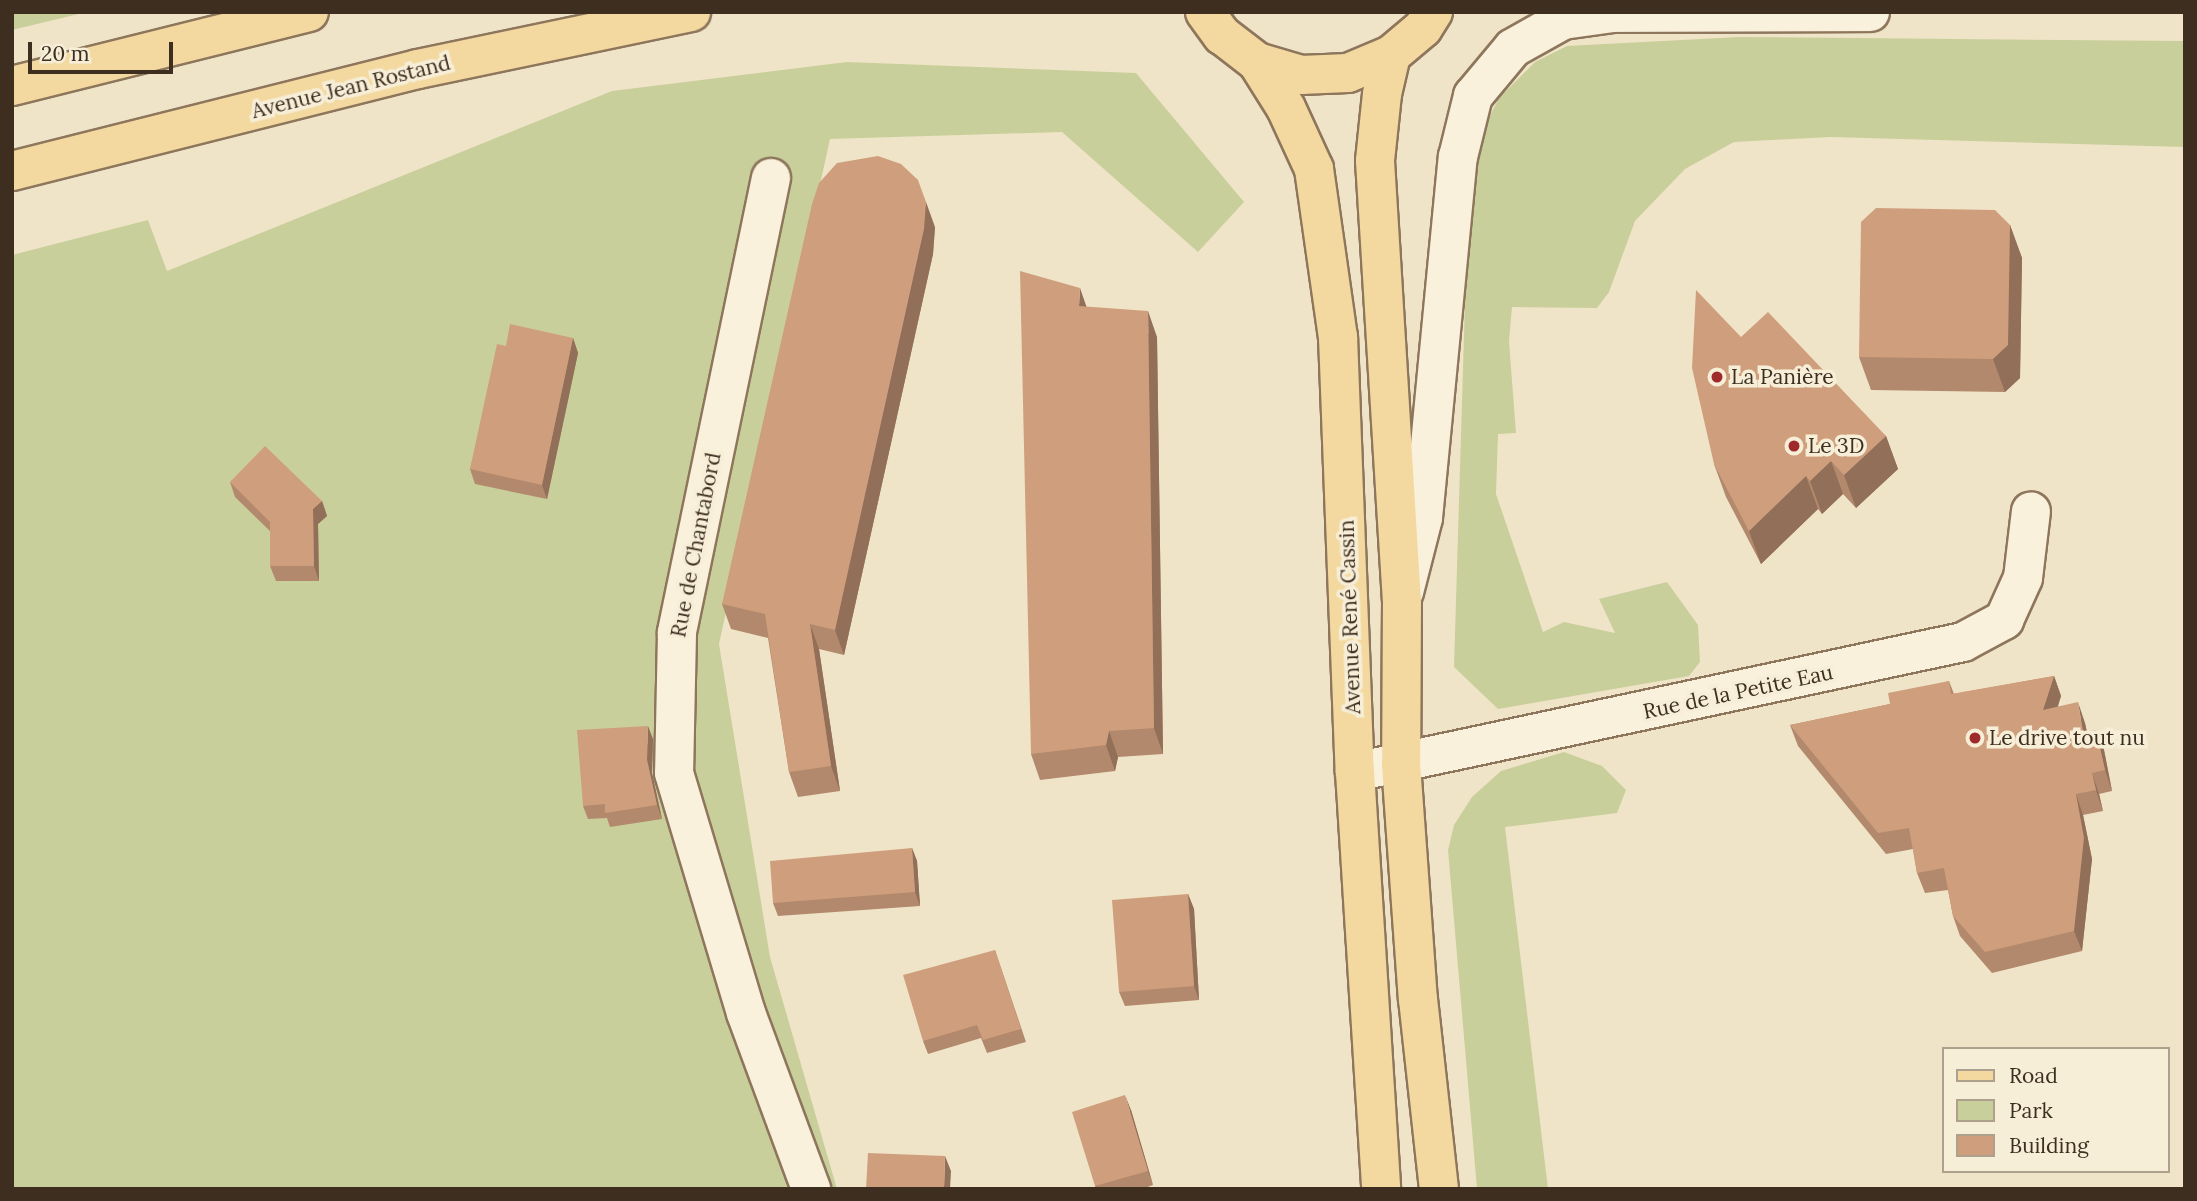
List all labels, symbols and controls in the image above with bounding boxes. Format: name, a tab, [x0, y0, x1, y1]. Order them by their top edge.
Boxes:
scale bar	[32, 28, 177, 72]
text: 20 m	[41, 40, 90, 67]
street label: Avenue Jean Rostand	[249, 50, 453, 124]
place label: La Panière	[1731, 364, 1834, 390]
marker: La Panière	[1709, 369, 1725, 385]
place label: Le 3D	[1808, 433, 1864, 459]
marker: Le 3D	[1786, 438, 1802, 454]
street label: Rue de Chantabord	[666, 450, 726, 640]
street label: Avenue René Cassin	[1334, 519, 1366, 715]
street label: Rue de la Petite Eau	[1641, 660, 1835, 724]
place label: Le drive tout nu	[1989, 725, 2145, 751]
marker: Le drive tout nu	[1967, 730, 1983, 746]
legend	[1941, 1047, 2169, 1173]
text: Road	[2009, 1062, 2058, 1089]
text: Park	[2009, 1097, 2053, 1124]
text: Building	[2009, 1132, 2089, 1159]

